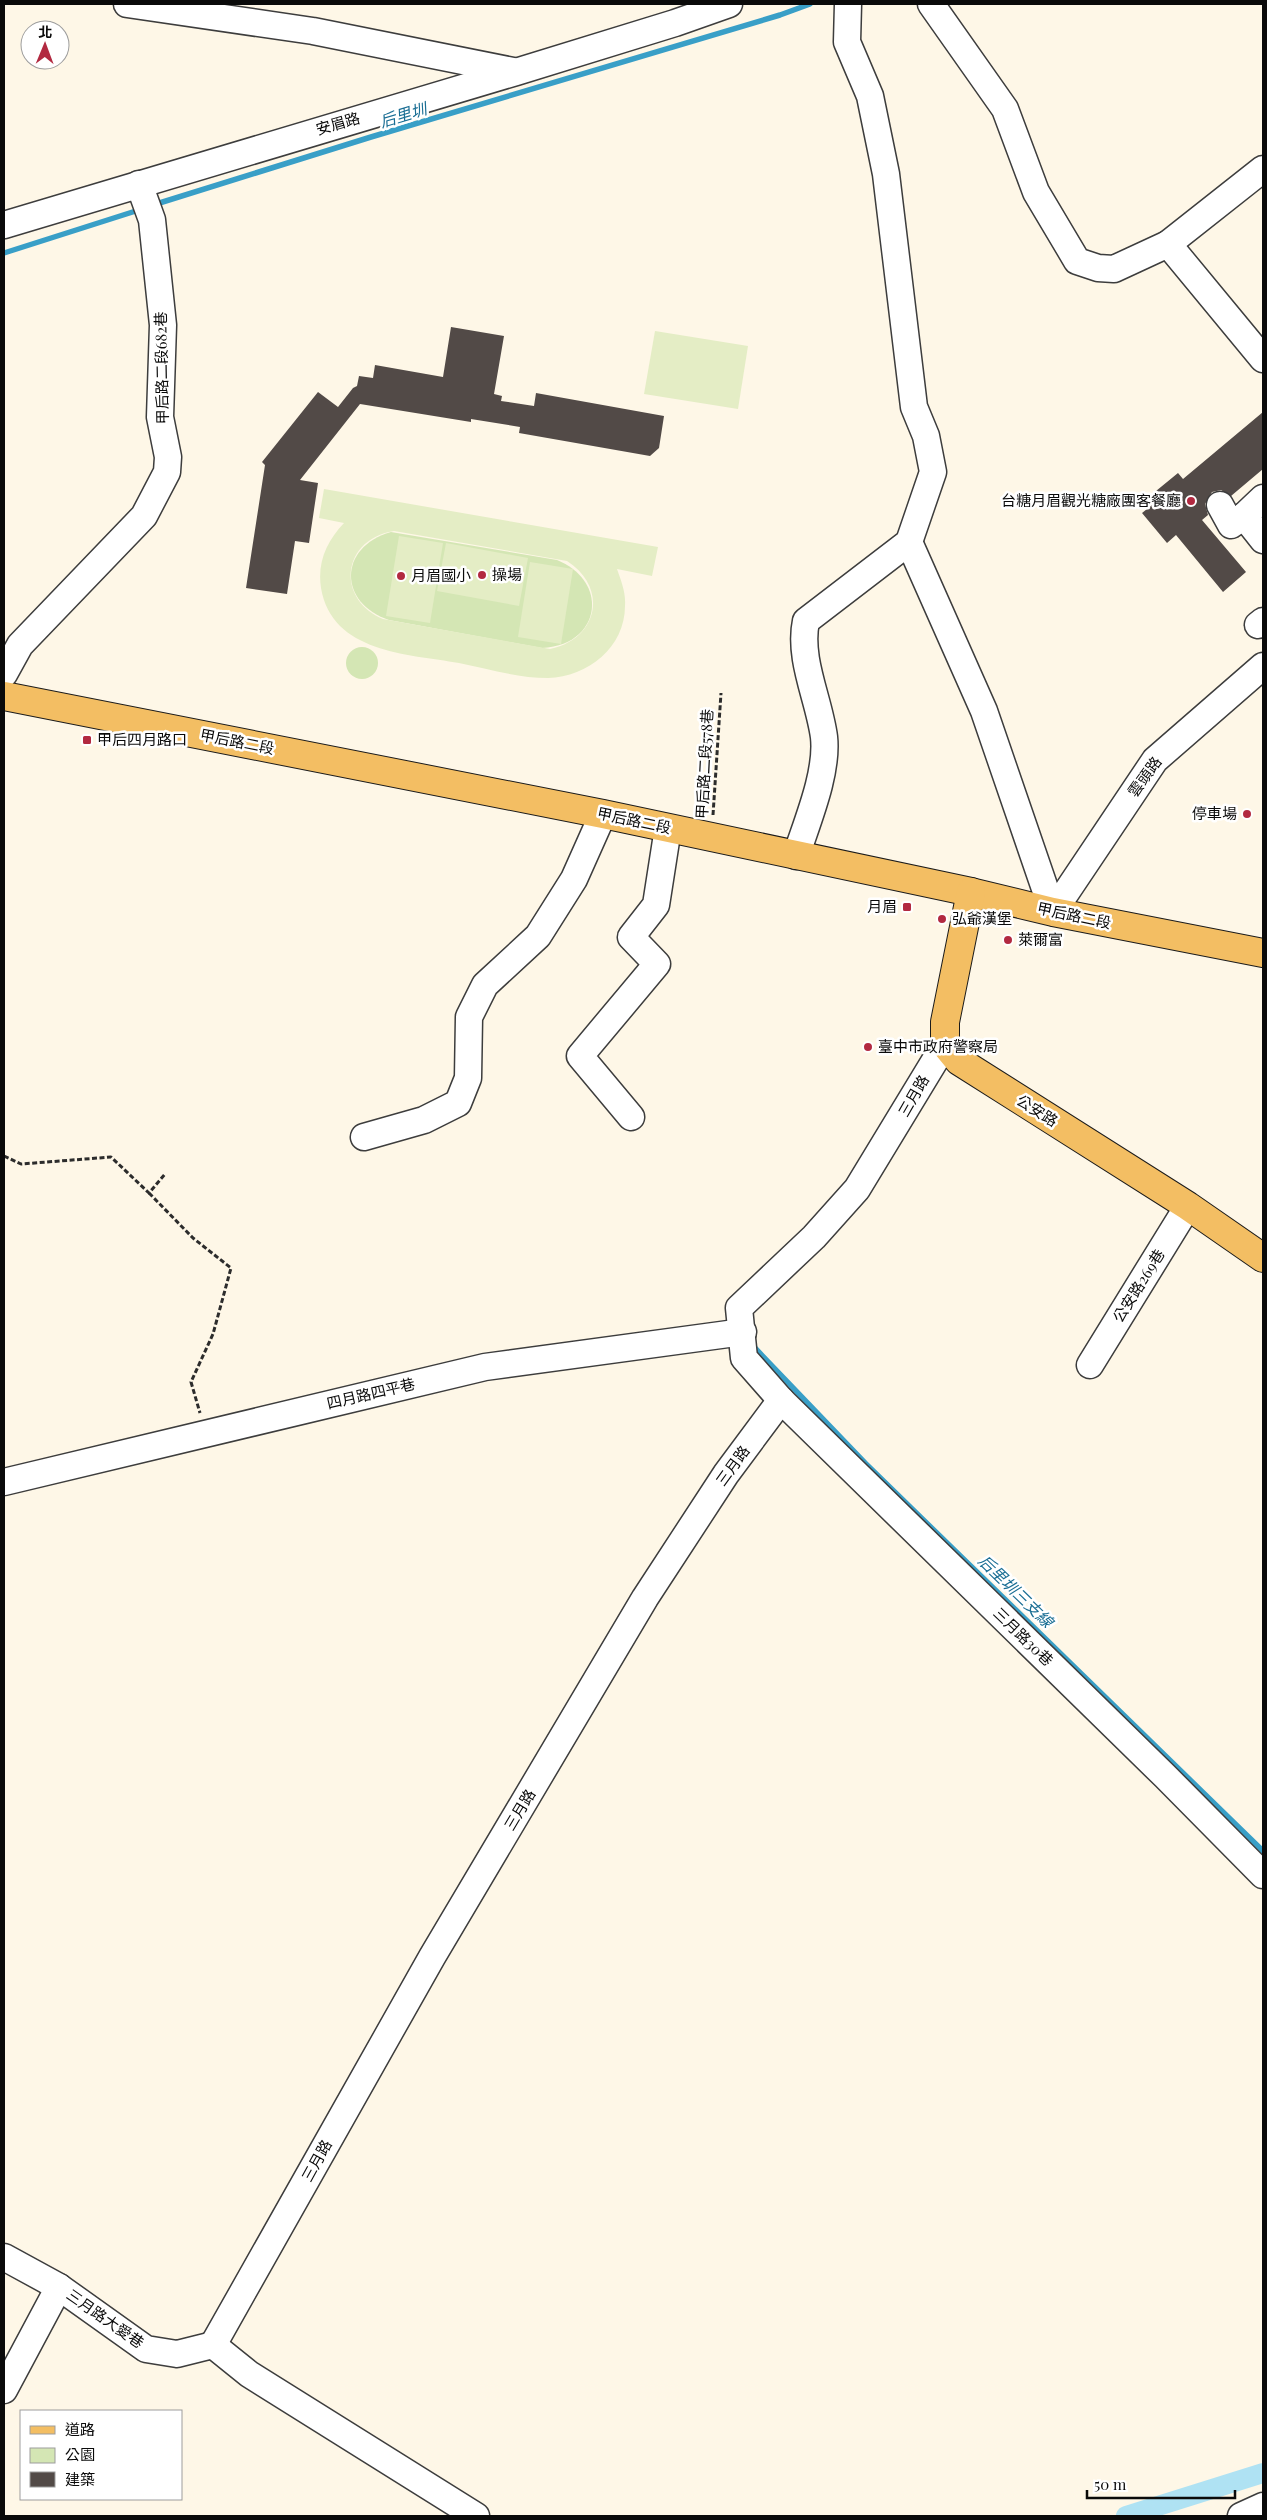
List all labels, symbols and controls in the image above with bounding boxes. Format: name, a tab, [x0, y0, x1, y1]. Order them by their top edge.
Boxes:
north arrow	[20, 20, 70, 70]
text: 北	[38, 22, 52, 41]
water label: 后里圳	[377, 97, 431, 132]
street label: 安眉路	[313, 107, 362, 139]
street label: 甲后路二段682巷	[150, 311, 172, 425]
place label: 台糖月眉觀光糖廠團客餐廳	[1001, 490, 1181, 510]
marker: 台糖月眉觀光糖廠團客餐廳	[1185, 495, 1197, 507]
place label: 操場	[492, 564, 522, 584]
place label: 月眉國小	[411, 565, 471, 585]
marker: 操場	[476, 569, 488, 581]
marker: 月眉國小	[395, 570, 407, 582]
street label: 甲后路二段578巷	[691, 708, 717, 819]
street label: 甲后路二段	[198, 724, 276, 758]
place label: 甲后四月路口	[97, 729, 187, 749]
marker: 甲后四月路口	[81, 734, 93, 746]
street label: 雲頭路	[1123, 752, 1166, 800]
street label: 甲后路二段	[595, 802, 673, 838]
place label: 停車場	[1192, 803, 1237, 823]
marker: 停車場	[1241, 808, 1253, 820]
place label: 月眉	[867, 896, 897, 916]
street label: 甲后路二段	[1035, 897, 1113, 933]
marker: 月眉	[901, 901, 913, 913]
place label: 弘爺漢堡	[952, 908, 1012, 928]
marker: 弘爺漢堡	[936, 913, 948, 925]
place label: 萊爾富	[1018, 929, 1063, 949]
marker: 萊爾富	[1002, 934, 1014, 946]
place label: 臺中市政府警察局	[878, 1036, 998, 1056]
marker: 臺中市政府警察局	[862, 1041, 874, 1053]
street label: 三月路	[893, 1071, 933, 1120]
street label: 公安路	[1013, 1090, 1062, 1131]
street label: 公安路269巷	[1108, 1245, 1169, 1326]
street label: 四月路四平巷	[325, 1373, 417, 1413]
street label: 三月路	[711, 1441, 754, 1489]
water label: 后里圳三支線	[975, 1550, 1060, 1633]
street label: 三月路30巷	[989, 1603, 1058, 1670]
street label: 三月路	[499, 1785, 539, 1834]
street label: 三月路	[296, 2136, 336, 2185]
street label: 三月路大愛巷	[63, 2284, 148, 2352]
legend	[20, 2410, 182, 2500]
text: 道路	[65, 2419, 95, 2439]
text: 公園	[65, 2444, 95, 2464]
scale bar	[1087, 2468, 1234, 2500]
text: 建築	[65, 2469, 95, 2489]
text: 50 m	[1094, 2474, 1127, 2494]

